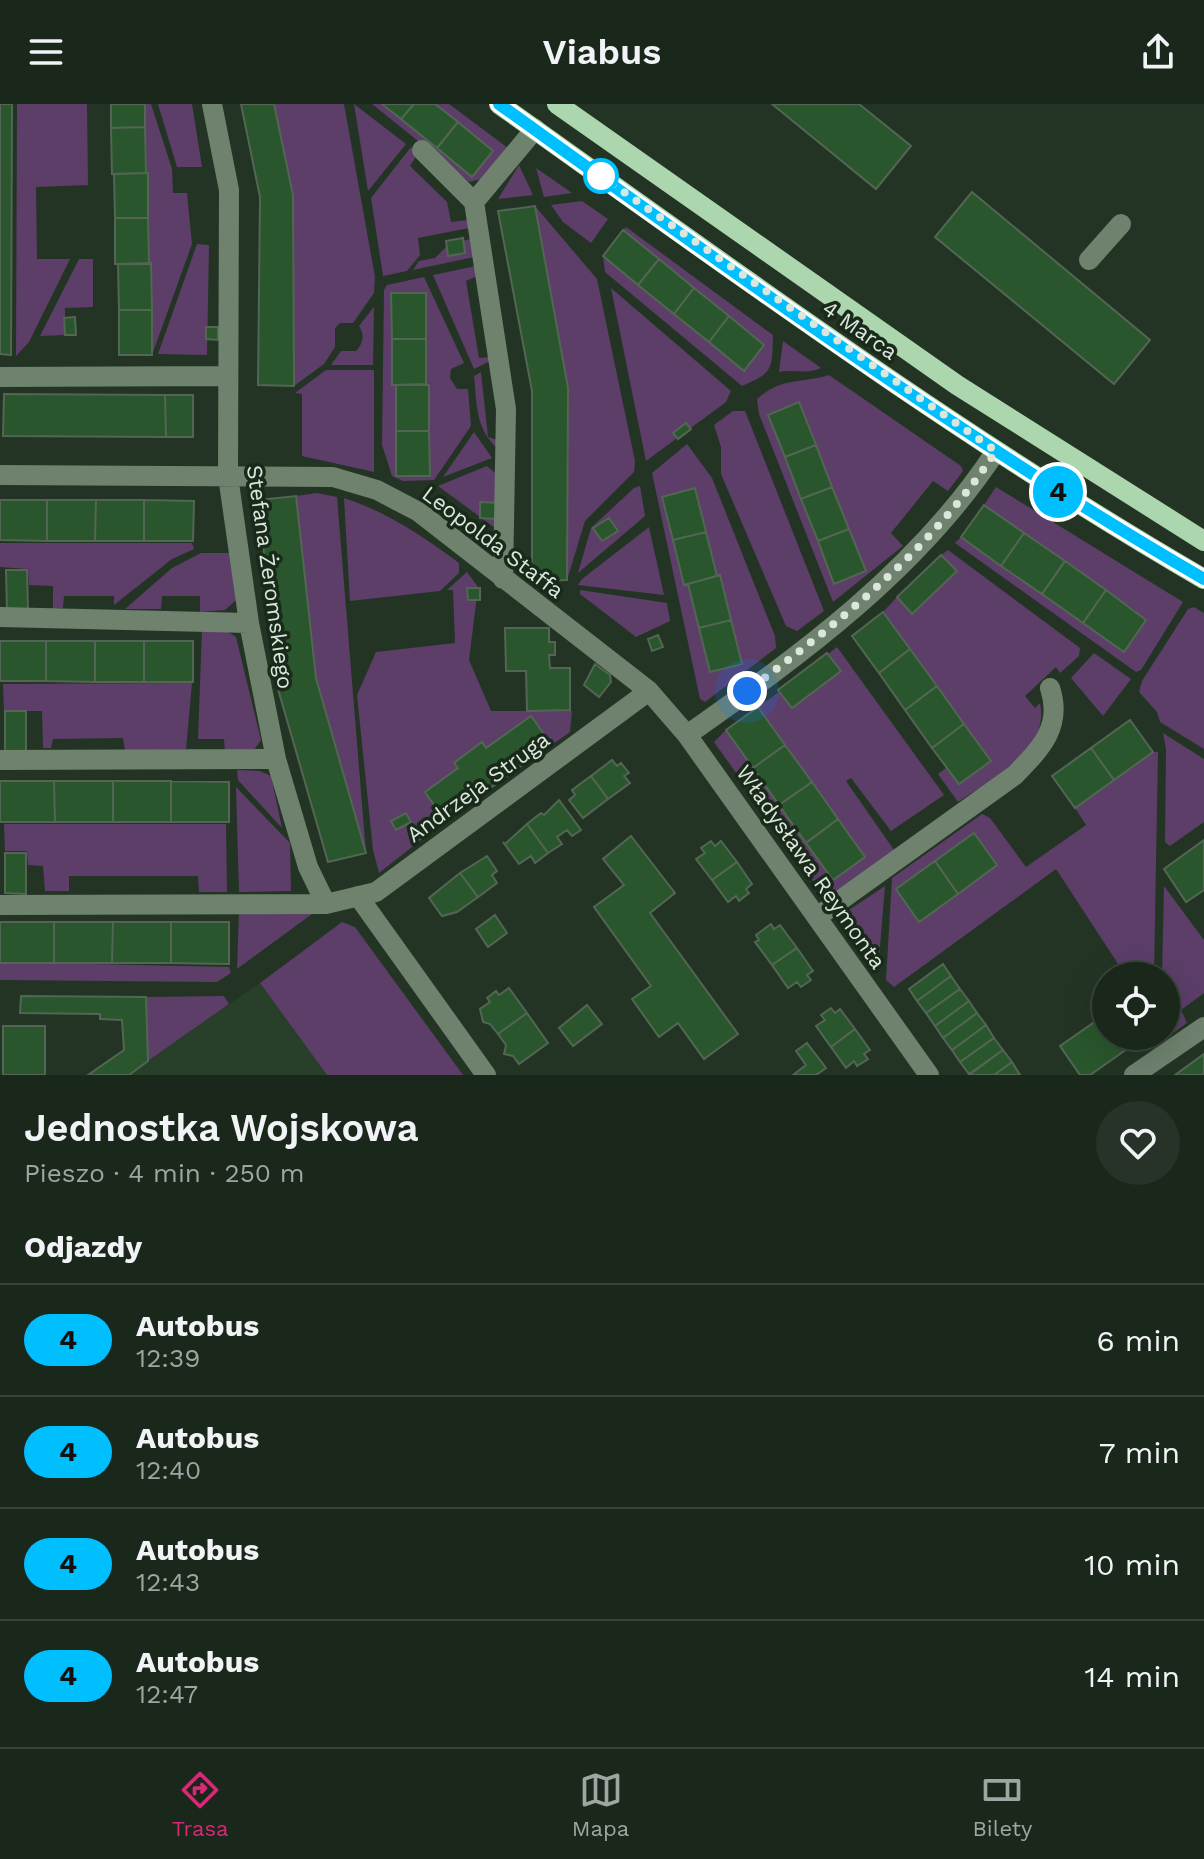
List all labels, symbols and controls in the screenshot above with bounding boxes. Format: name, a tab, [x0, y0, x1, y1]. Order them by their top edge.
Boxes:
icon: menu	[24, 30, 68, 74]
icon: share	[1136, 30, 1180, 74]
text: Viabus	[543, 31, 661, 73]
unlabelled marker	[584, 159, 618, 193]
street label: 4 Marca	[818, 295, 902, 365]
street label: Stefana Żeromskiego	[242, 463, 298, 691]
line badge: 4	[1032, 466, 1084, 518]
text: 4	[1049, 475, 1067, 508]
street label: Leopolda Staffa	[417, 481, 569, 603]
your location	[727, 671, 767, 711]
street label: Andrzeja Struga	[402, 727, 554, 847]
street label: Władysława Reymonta	[731, 760, 891, 974]
map controls	[1092, 962, 1180, 1050]
button: locate	[1092, 962, 1180, 1050]
button: heart	[1096, 1101, 1180, 1185]
text: Jednostka Wojskowa	[24, 1106, 419, 1150]
text: Pieszo · 4 min · 250 m	[24, 1158, 305, 1188]
text: Odjazdy	[24, 1229, 142, 1264]
text: Autobus	[136, 1308, 259, 1343]
text: 4	[59, 1323, 77, 1356]
text: 6 min	[1096, 1323, 1180, 1358]
text: 12:39	[136, 1343, 200, 1373]
text: Autobus	[136, 1420, 259, 1455]
text: 4	[59, 1435, 77, 1468]
text: 7 min	[1099, 1435, 1180, 1470]
text: 12:40	[136, 1455, 201, 1485]
text: Autobus	[136, 1532, 259, 1567]
text: 4	[59, 1547, 77, 1580]
text: 10 min	[1084, 1547, 1180, 1582]
text: 12:43	[136, 1567, 200, 1597]
text: Autobus	[136, 1644, 259, 1679]
text: 4	[59, 1659, 77, 1692]
text: 14 min	[1085, 1659, 1180, 1694]
text: 12:47	[136, 1679, 198, 1709]
tab: Trasa	[172, 1768, 229, 1841]
tab: Mapa	[572, 1768, 629, 1841]
tab: Bilety	[972, 1768, 1032, 1841]

